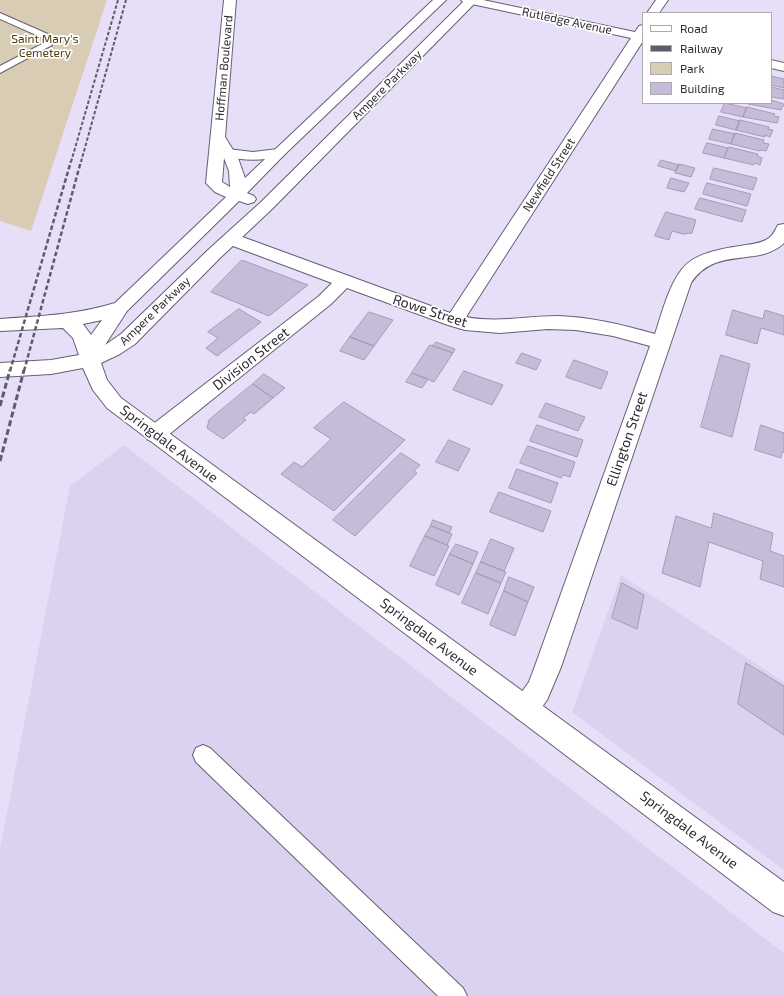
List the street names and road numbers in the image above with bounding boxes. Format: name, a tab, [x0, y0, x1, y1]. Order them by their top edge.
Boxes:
street label: Rutledge Avenue	[521, 4, 613, 38]
street label: Hoffman Boulevard	[212, 15, 236, 121]
street label: Ampere Parkway	[349, 47, 425, 123]
street label: Newfield Street	[520, 135, 578, 215]
street label: Ampere Parkway	[117, 274, 193, 348]
street label: Rowe Street	[391, 291, 469, 331]
street label: Division Street	[209, 324, 293, 394]
street label: Ellington Street	[603, 389, 651, 489]
street label: Springdale Avenue	[117, 402, 221, 486]
street label: Springdale Avenue	[377, 595, 481, 679]
street label: Springdale Avenue	[637, 788, 741, 872]

